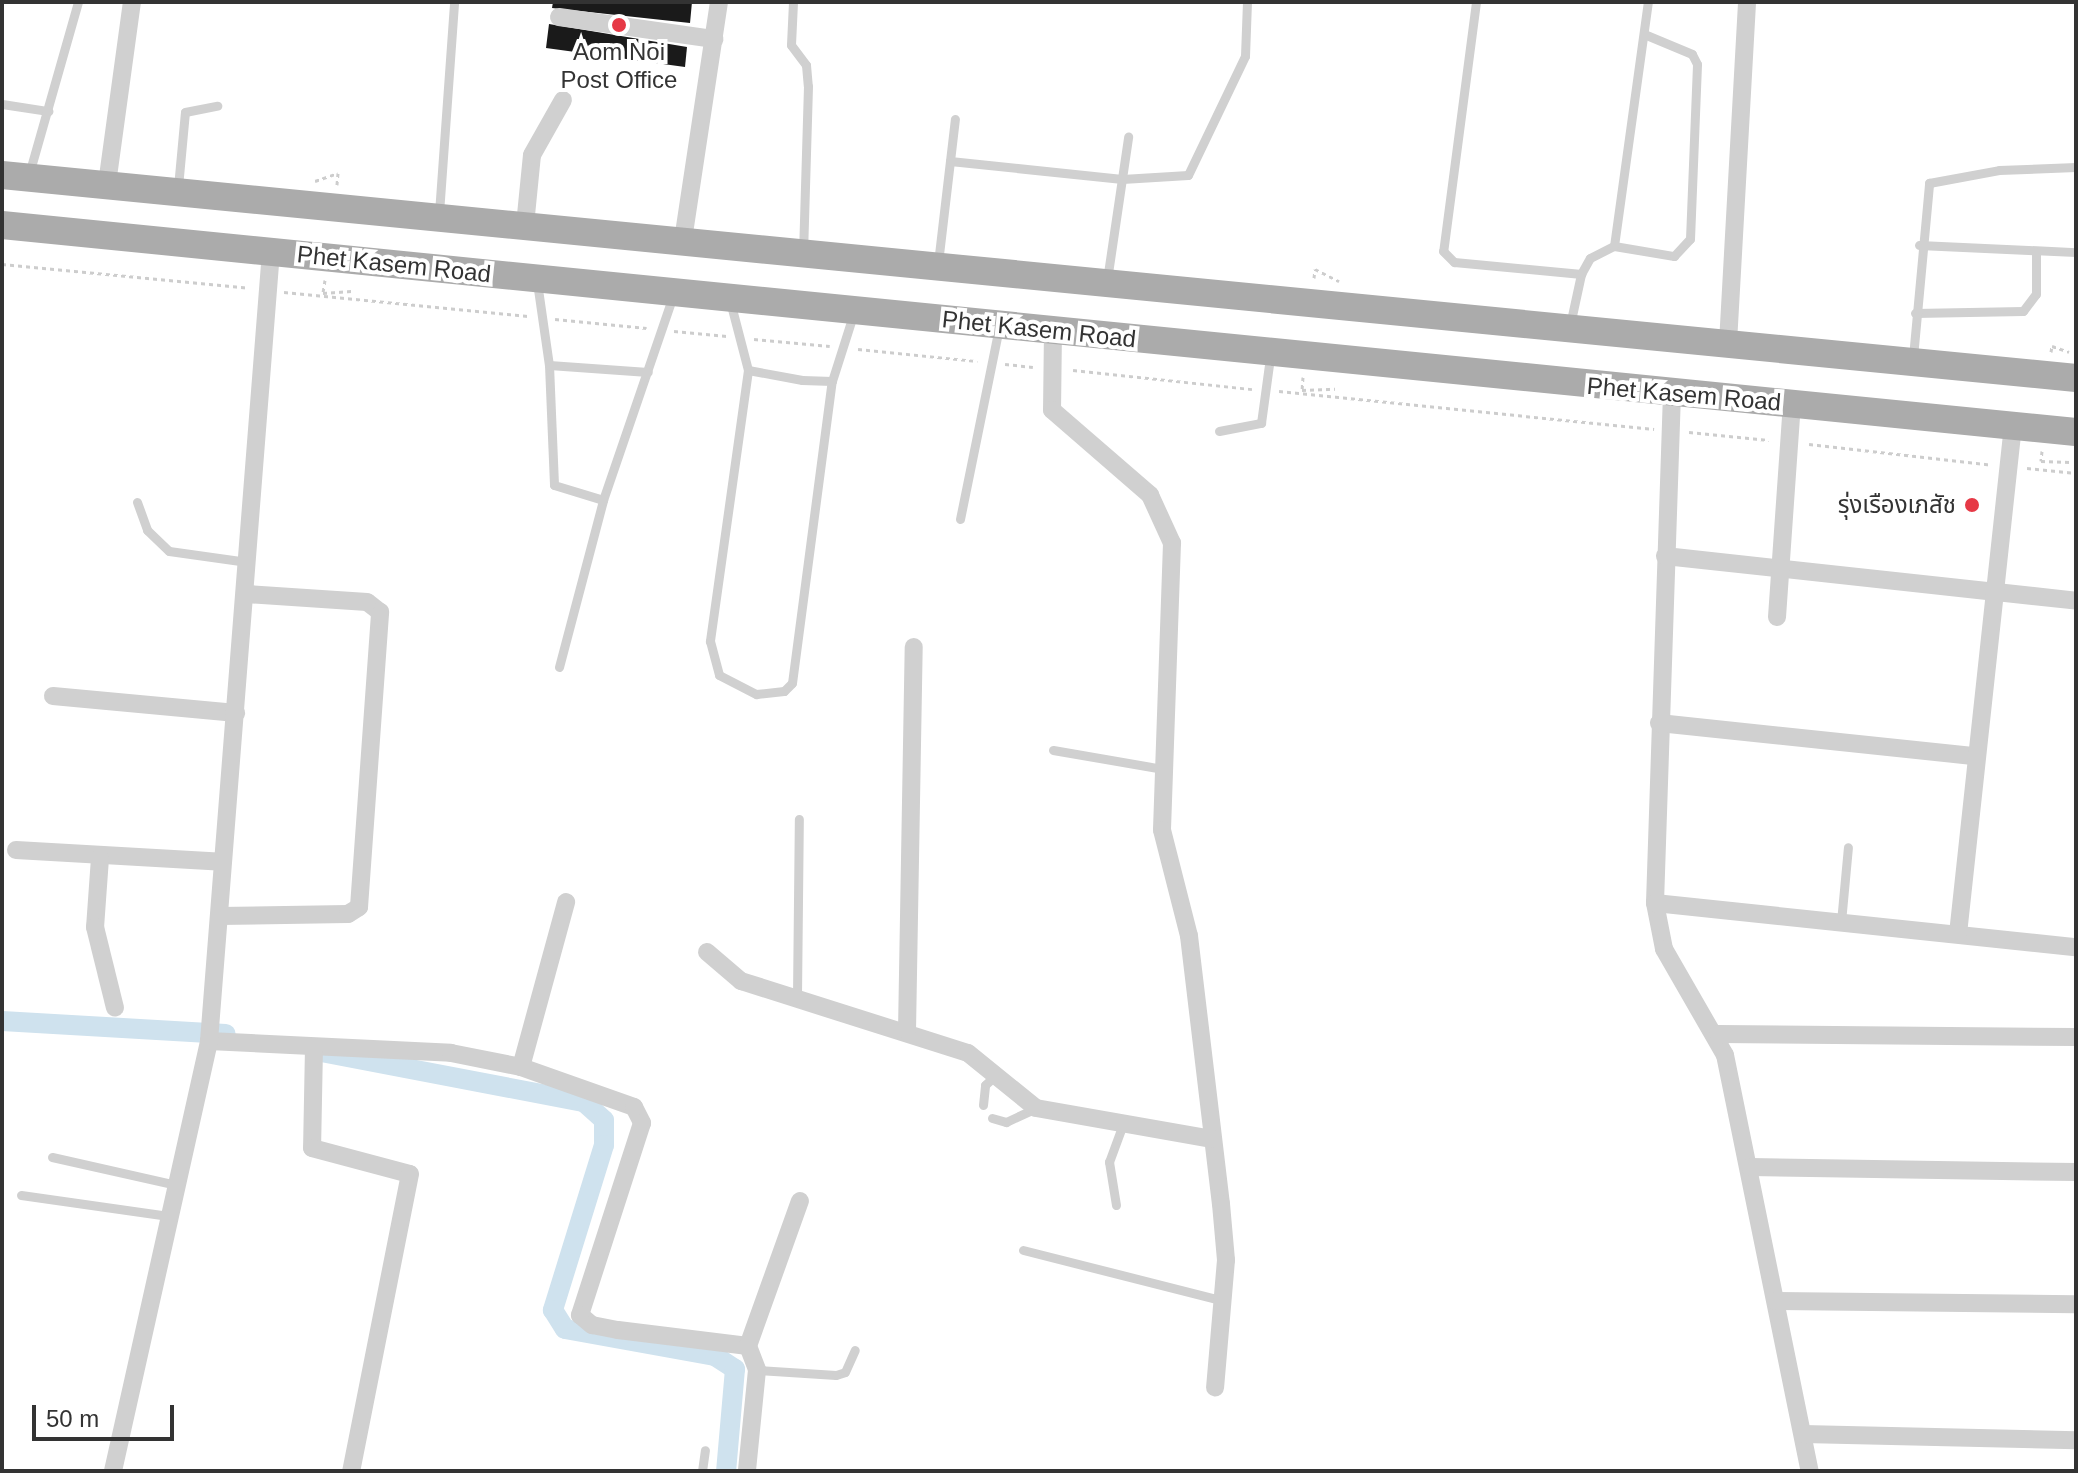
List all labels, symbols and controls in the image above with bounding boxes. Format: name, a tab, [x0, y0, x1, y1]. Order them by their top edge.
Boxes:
marker: Aom Noi Post Office	[610, 16, 628, 34]
place label: Aom Noi Post Office	[561, 38, 677, 94]
street label: Phet Kasem Road	[296, 239, 492, 289]
street label: Phet Kasem Road	[941, 304, 1137, 354]
street label: Phet Kasem Road	[1586, 371, 1782, 417]
place label: รุ่งเรืองเภสัช	[1838, 491, 1956, 519]
marker: รุ่งเรืองเภสัช	[1963, 496, 1981, 514]
scale bar	[36, 1389, 178, 1439]
text: 50 m	[46, 1405, 99, 1432]

